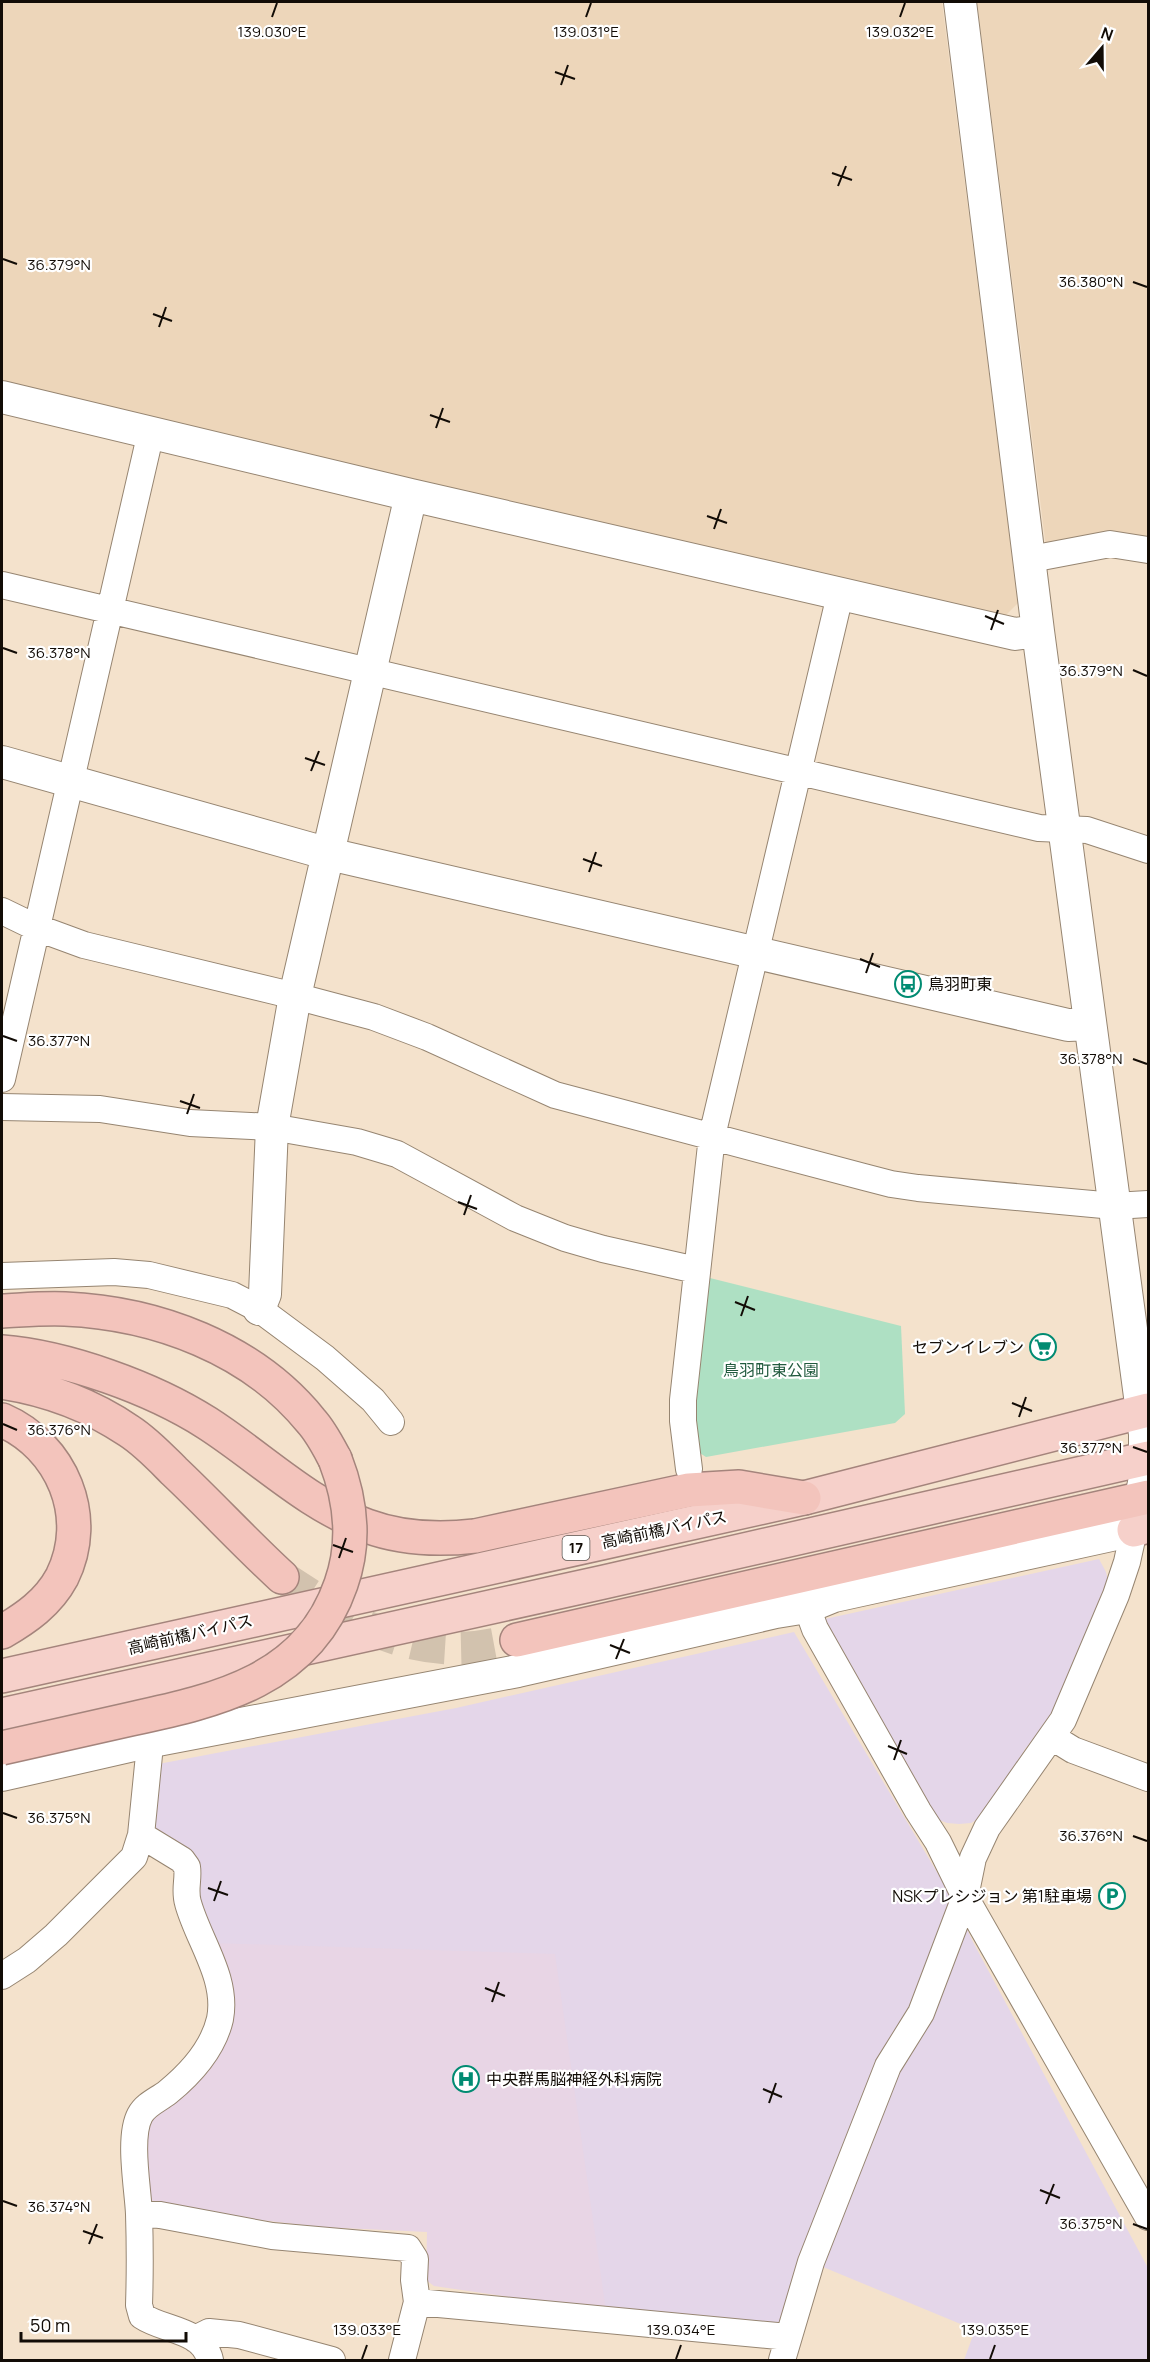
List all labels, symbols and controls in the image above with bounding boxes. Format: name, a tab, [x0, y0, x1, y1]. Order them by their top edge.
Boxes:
north arrow	[1072, 18, 1132, 78]
text: 139.030°E	[238, 21, 306, 42]
text: 139.031°E	[553, 21, 619, 42]
text: 139.032°E	[866, 21, 934, 42]
text: N	[1098, 22, 1116, 46]
text: 36.379°N	[27, 254, 91, 275]
text: 36.380°N	[1059, 271, 1123, 292]
text: 36.378°N	[28, 642, 90, 663]
text: 36.379°N	[1059, 660, 1123, 681]
bus stop icon: 鳥羽町東	[893, 969, 923, 999]
place label: 鳥羽町東	[928, 973, 992, 995]
text: 36.377°N	[28, 1030, 90, 1051]
text: 36.378°N	[1060, 1048, 1122, 1069]
supermarket icon: セブンイレブン	[1028, 1332, 1058, 1362]
place label: セブンイレブン	[912, 1336, 1024, 1358]
park label: 鳥羽町東公園	[723, 1359, 819, 1381]
text: 36.376°N	[27, 1419, 91, 1440]
text: 36.377°N	[1060, 1437, 1122, 1458]
street label: 高崎前橋バイパス	[599, 1505, 729, 1553]
road number: 17	[562, 1536, 590, 1560]
street label: 高崎前橋バイパス	[125, 1609, 255, 1659]
text: 36.375°N	[28, 1807, 90, 1828]
text: 36.376°N	[1059, 1825, 1123, 1846]
parking icon: NSKプレシジョン 第1駐車場	[1097, 1881, 1127, 1911]
place label: NSKプレシジョン 第1駐車場	[892, 1885, 1092, 1907]
hospital icon: 中央群馬脳神経外科病院	[451, 2064, 481, 2094]
place label: 中央群馬脳神経外科病院	[486, 2068, 662, 2090]
text: 36.374°N	[28, 2196, 90, 2217]
text: 36.375°N	[1060, 2213, 1122, 2234]
scale bar	[21, 2305, 186, 2343]
text: 50 m	[30, 2313, 70, 2337]
text: 139.033°E	[333, 2319, 401, 2340]
text: 139.034°E	[647, 2319, 715, 2340]
text: 139.035°E	[961, 2319, 1029, 2340]

